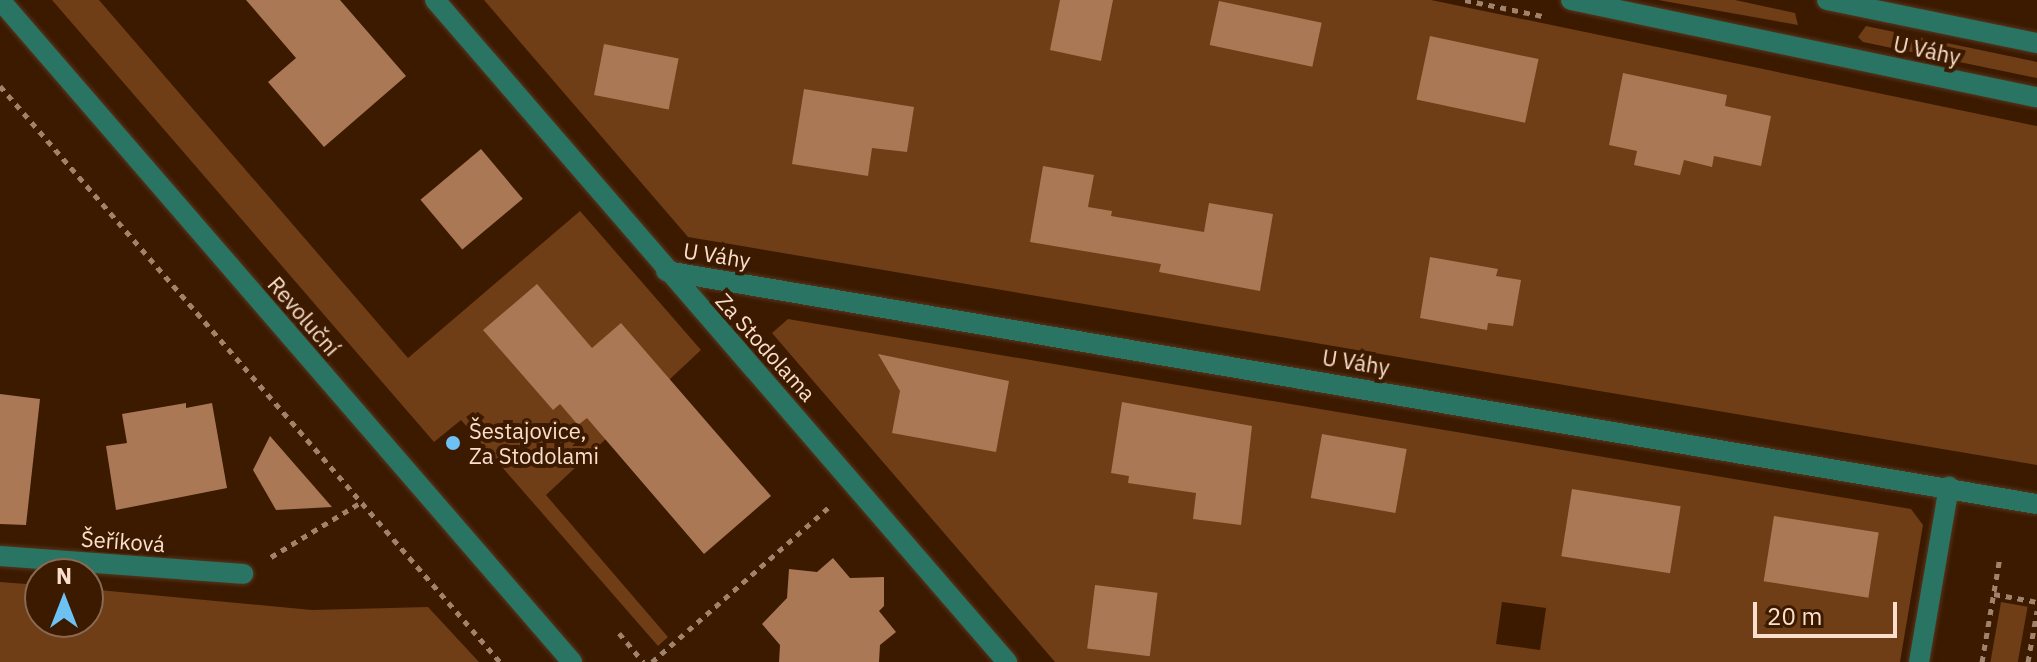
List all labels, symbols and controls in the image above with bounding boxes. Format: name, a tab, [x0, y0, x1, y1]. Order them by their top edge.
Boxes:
street label: U Váhy	[1891, 30, 1963, 70]
street label: U Váhy	[681, 237, 753, 273]
street label: Revoluční	[262, 271, 346, 361]
street label: Za Stodolama	[711, 288, 821, 406]
street label: U Váhy	[1320, 344, 1392, 380]
place label: Šestajovice, Za Stodolami	[469, 417, 599, 468]
marker: Šestajovice, Za Stodolami	[444, 434, 462, 452]
street label: Šeříková	[80, 525, 166, 557]
north arrow	[24, 558, 104, 638]
text: N	[56, 561, 72, 590]
scale bar	[1757, 586, 1901, 636]
text: 20 m	[1767, 600, 1822, 632]

